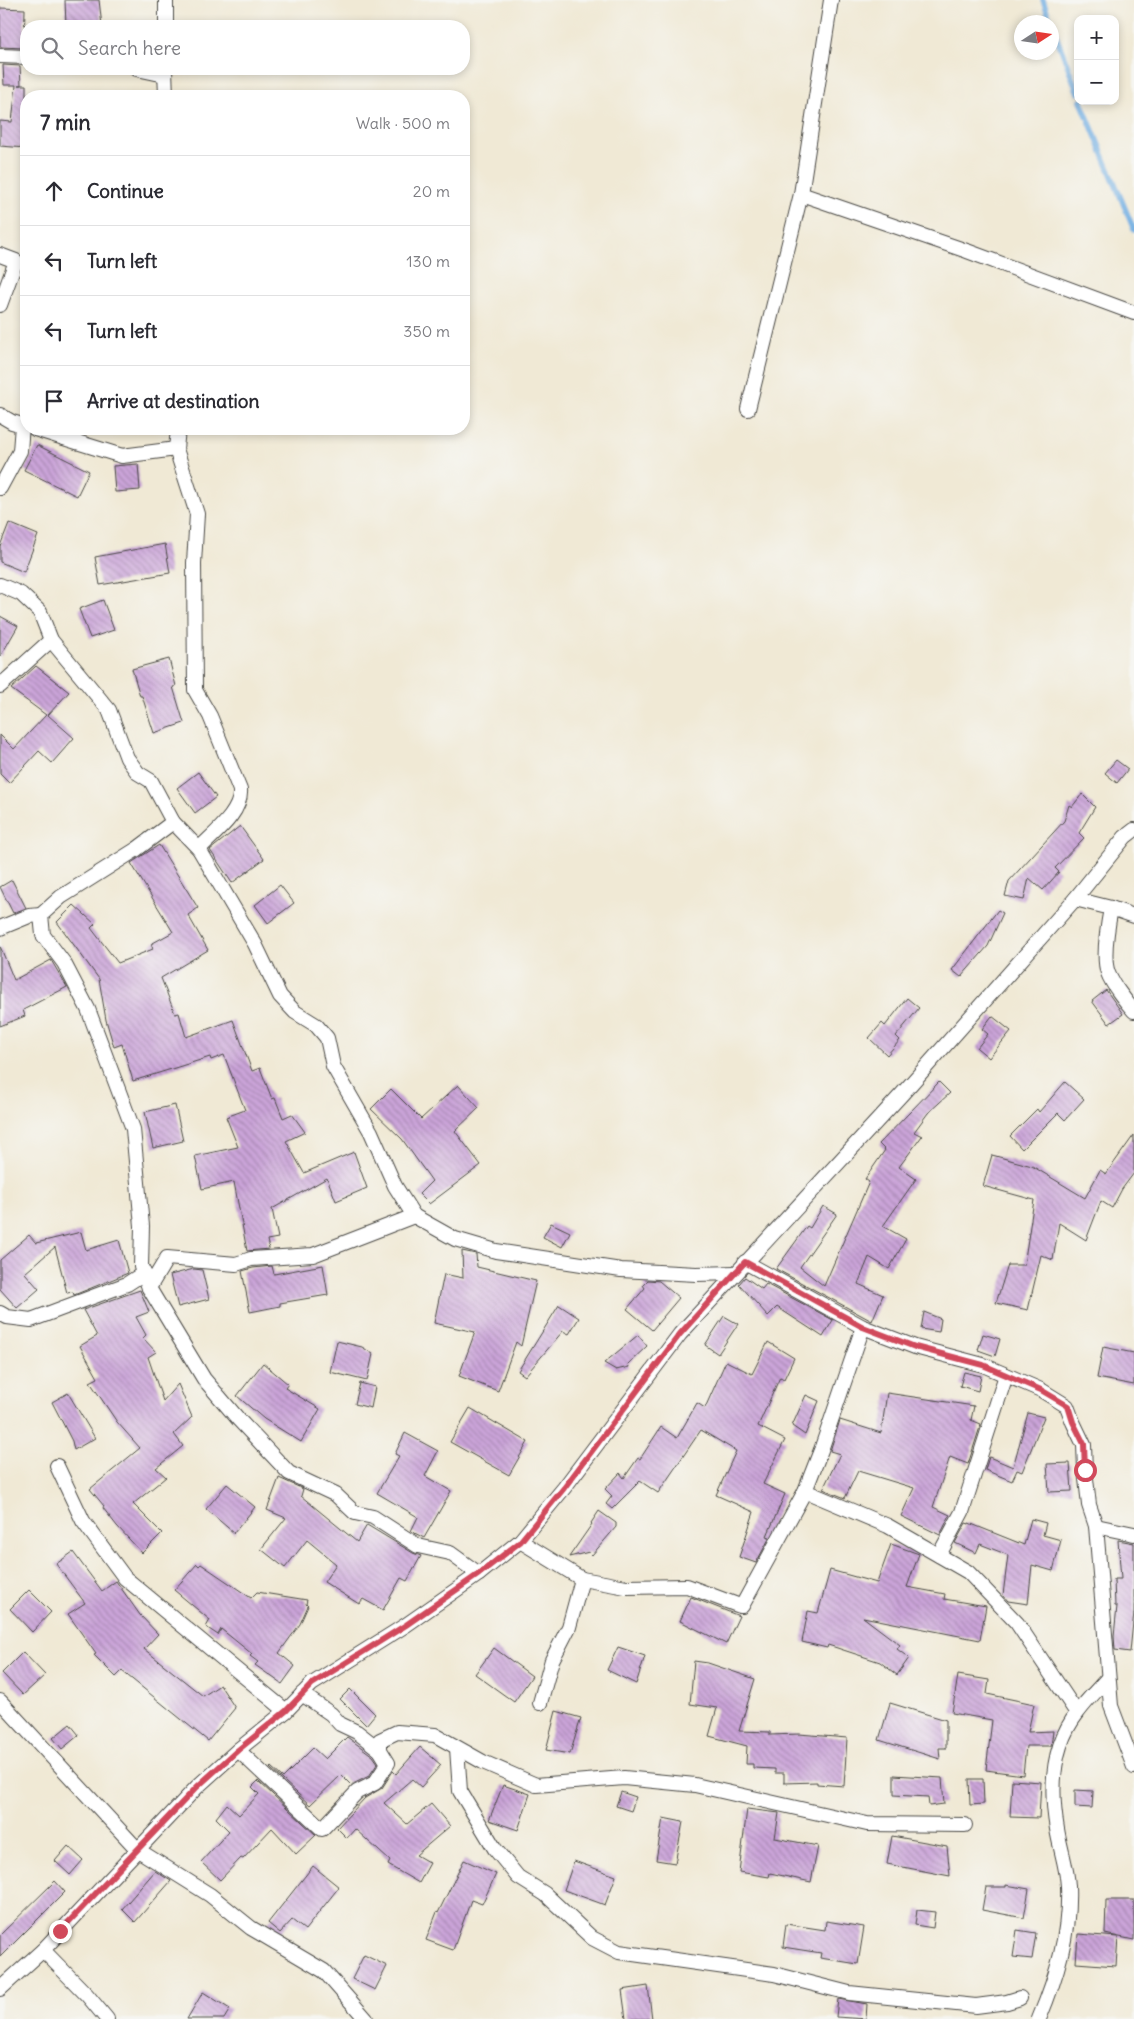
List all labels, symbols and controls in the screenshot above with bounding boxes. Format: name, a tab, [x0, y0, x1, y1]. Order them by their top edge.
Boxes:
north arrow	[1014, 15, 1059, 60]
map controls	[1074, 15, 1119, 105]
button: +	[1074, 15, 1119, 60]
search box	[20, 20, 470, 75]
icon: search	[38, 34, 66, 62]
text: Search here	[78, 36, 181, 60]
button: −	[1074, 60, 1119, 105]
text: 7 min	[40, 109, 91, 136]
text: Walk · 500 m	[356, 113, 450, 133]
icon: ahead	[40, 177, 68, 205]
text: Continue	[87, 179, 164, 203]
text: 20 m	[413, 181, 450, 201]
icon: left	[40, 247, 68, 275]
text: Turn left	[87, 249, 157, 273]
text: 130 m	[406, 251, 450, 271]
icon: left	[40, 317, 68, 345]
text: Turn left	[87, 319, 157, 343]
text: 350 m	[403, 321, 450, 341]
icon: arrive	[40, 387, 68, 415]
text: Arrive at destination	[87, 389, 260, 413]
route start	[1074, 1459, 1097, 1482]
route end	[49, 1920, 72, 1943]

